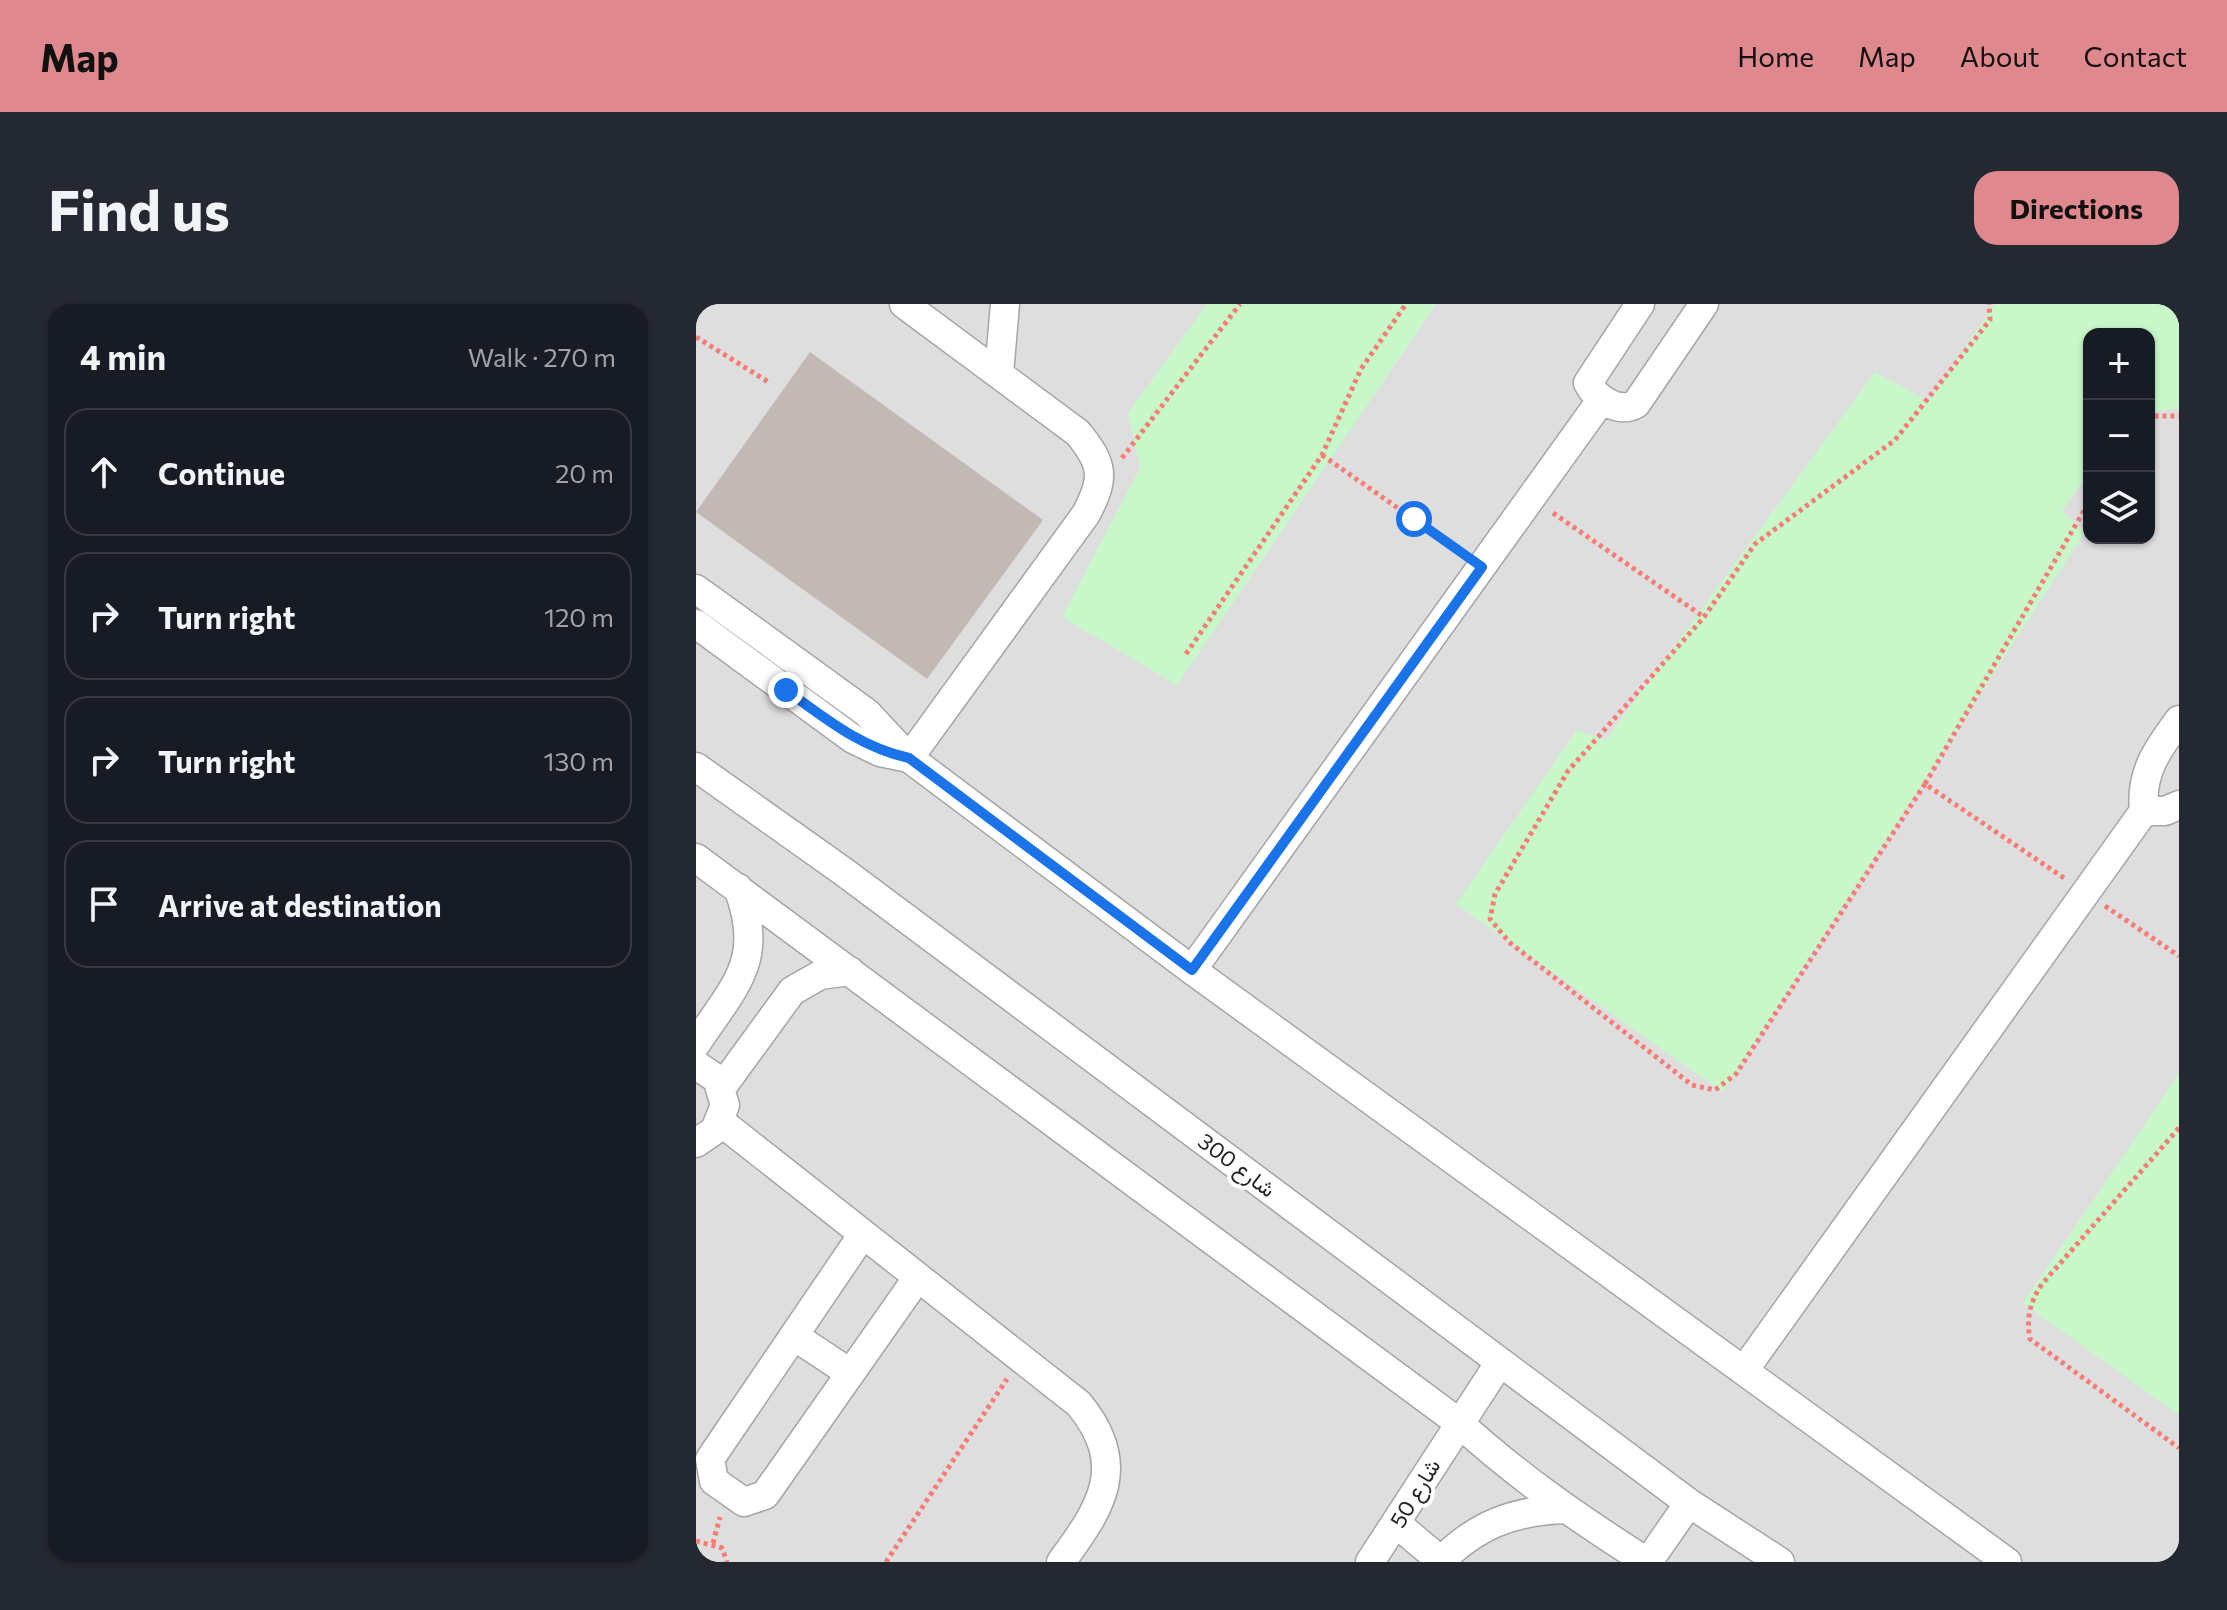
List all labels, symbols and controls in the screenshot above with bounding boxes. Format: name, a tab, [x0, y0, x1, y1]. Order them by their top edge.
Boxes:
text: Map	[40, 33, 119, 80]
text: Home	[1737, 39, 1814, 73]
text: Map	[1858, 39, 1916, 73]
text: About	[1960, 39, 2040, 73]
text: Contact	[2084, 39, 2187, 73]
button: Directions	[1974, 171, 2179, 245]
text: Find us	[48, 174, 230, 243]
map controls	[2083, 328, 2155, 544]
button: +	[2083, 328, 2155, 400]
text: 4 min	[80, 335, 166, 377]
text: Walk · 270 m	[468, 341, 616, 372]
button: −	[2083, 400, 2155, 472]
icon: ahead	[82, 450, 126, 494]
text: Continue	[158, 454, 285, 491]
text: 20 m	[555, 457, 614, 488]
button: layers	[2083, 472, 2155, 544]
route start	[1396, 501, 1432, 537]
icon: right	[82, 594, 126, 638]
text: Turn right	[158, 598, 295, 635]
text: 120 m	[544, 601, 614, 632]
route end	[768, 672, 804, 708]
icon: right	[82, 738, 126, 782]
text: Turn right	[158, 742, 295, 779]
text: 130 m	[543, 745, 614, 776]
icon: arrive	[82, 882, 126, 926]
text: Arrive at destination	[158, 886, 442, 923]
street label: شارع 300	[1192, 1127, 1281, 1204]
street label: شارع 50	[1384, 1453, 1447, 1533]

